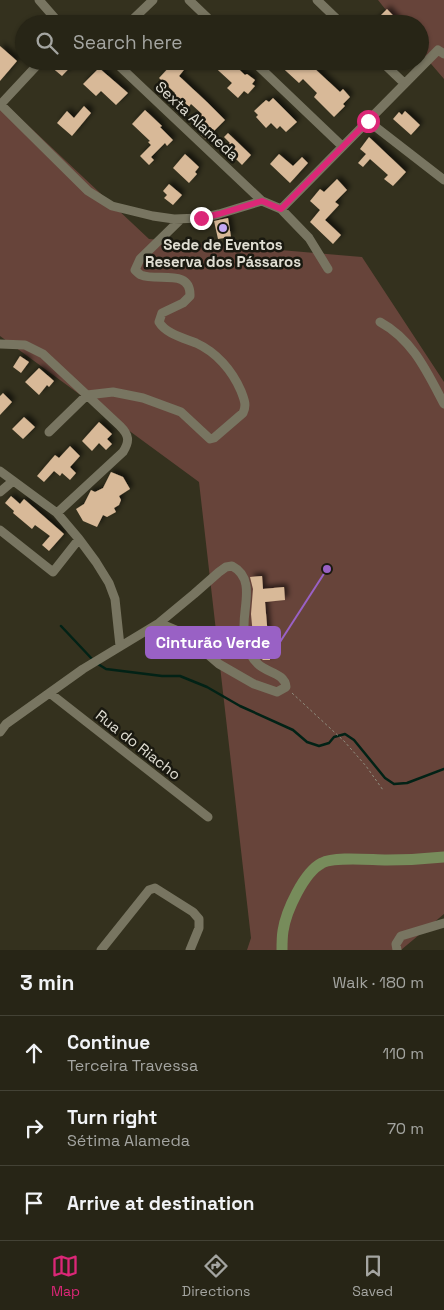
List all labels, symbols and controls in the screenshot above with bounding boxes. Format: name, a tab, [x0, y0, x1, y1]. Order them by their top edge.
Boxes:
search box	[15, 15, 429, 70]
icon: search	[33, 29, 61, 57]
text: Search here	[73, 30, 183, 55]
street label: Sexta Alameda	[152, 77, 243, 164]
route start	[357, 110, 380, 133]
route end	[190, 207, 213, 230]
marker: Sede de Eventos Reserva dos Pássaros	[217, 222, 229, 234]
place label: Sede de Eventos Reserva dos Pássaros	[145, 235, 301, 271]
callout: Cinturão Verde	[146, 627, 280, 658]
text: Cinturão Verde	[156, 632, 270, 653]
street label: Rua do Riacho	[92, 705, 185, 784]
text: 3 min	[20, 969, 75, 996]
text: Walk · 180 m	[332, 972, 424, 993]
text: Continue	[67, 1030, 150, 1055]
icon: ahead	[20, 1039, 48, 1067]
text: 110 m	[382, 1043, 424, 1064]
text: Terceira Travessa	[67, 1055, 198, 1076]
text: Turn right	[67, 1105, 157, 1130]
icon: right	[20, 1114, 48, 1142]
text: 70 m	[387, 1118, 424, 1139]
text: Sétima Alameda	[67, 1130, 190, 1151]
icon: arrive	[20, 1189, 48, 1217]
text: Arrive at destination	[67, 1191, 255, 1216]
tab: Map	[51, 1252, 80, 1300]
tab: Directions	[182, 1252, 250, 1300]
tab: Saved	[352, 1252, 393, 1300]

